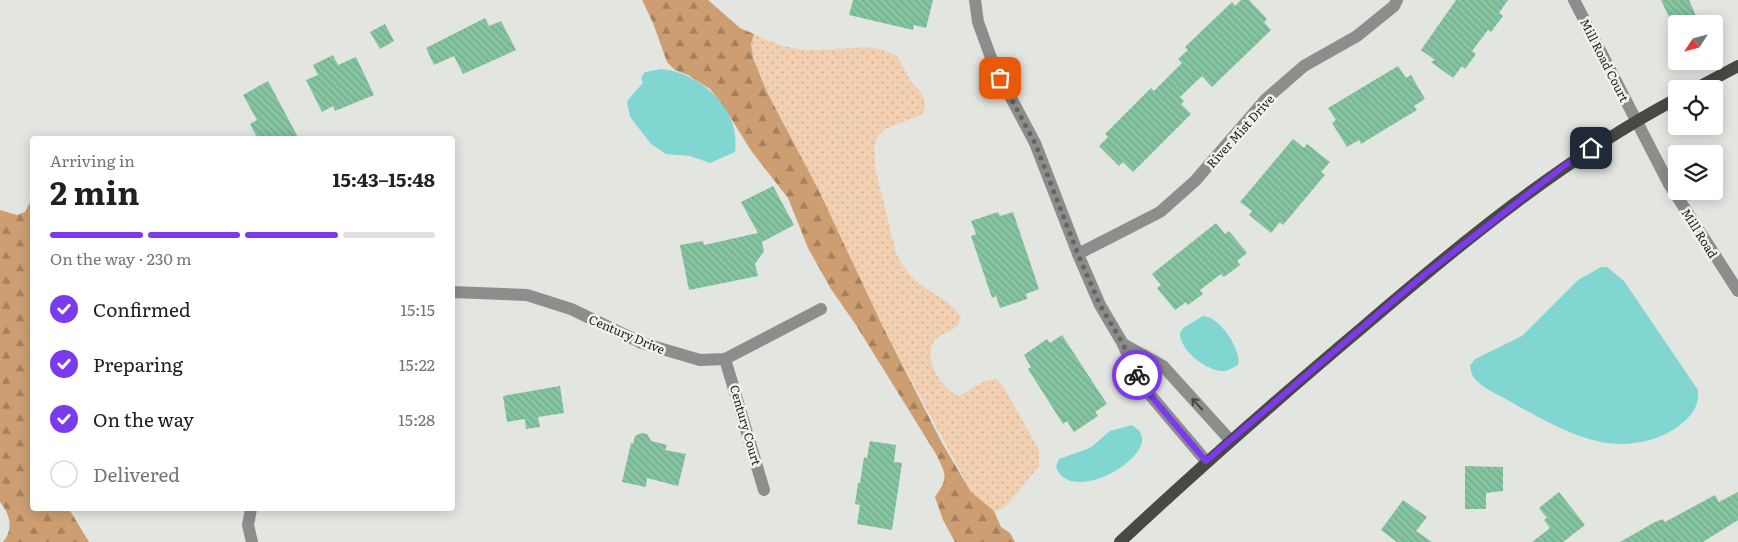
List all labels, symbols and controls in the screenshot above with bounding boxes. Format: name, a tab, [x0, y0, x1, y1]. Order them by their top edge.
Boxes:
street label: Mill Road Court	[1576, 15, 1634, 105]
north arrow	[1668, 15, 1722, 70]
map controls	[1668, 15, 1723, 200]
pin	[979, 57, 1021, 99]
icon: bag	[986, 64, 1014, 92]
button: locate	[1668, 80, 1723, 135]
street label: River Mist Drive	[1202, 90, 1278, 172]
pin	[1570, 127, 1612, 169]
icon: home	[1577, 134, 1605, 162]
button: layers	[1668, 145, 1723, 200]
text: Arriving in	[50, 148, 135, 172]
text: 15:43–15:48	[333, 165, 435, 193]
text: 2 min	[50, 167, 139, 215]
street label: Mill Road	[1678, 205, 1723, 262]
text: On the way · 230 m	[50, 246, 191, 270]
icon: check	[50, 295, 78, 323]
text: Confirmed	[93, 295, 191, 323]
text: 15:15	[400, 297, 435, 321]
street label: Century Drive	[586, 310, 668, 358]
icon: check	[50, 350, 78, 378]
text: Preparing	[93, 350, 183, 378]
courier	[1112, 350, 1162, 400]
text: 15:22	[399, 352, 435, 376]
icon: bike	[1123, 361, 1151, 389]
street label: Century Court	[726, 383, 766, 467]
one-way arrow	[1191, 397, 1203, 410]
icon: check	[50, 405, 78, 433]
text: On the way	[93, 405, 194, 433]
text: 15:28	[398, 407, 435, 431]
text: Delivered	[93, 460, 180, 488]

